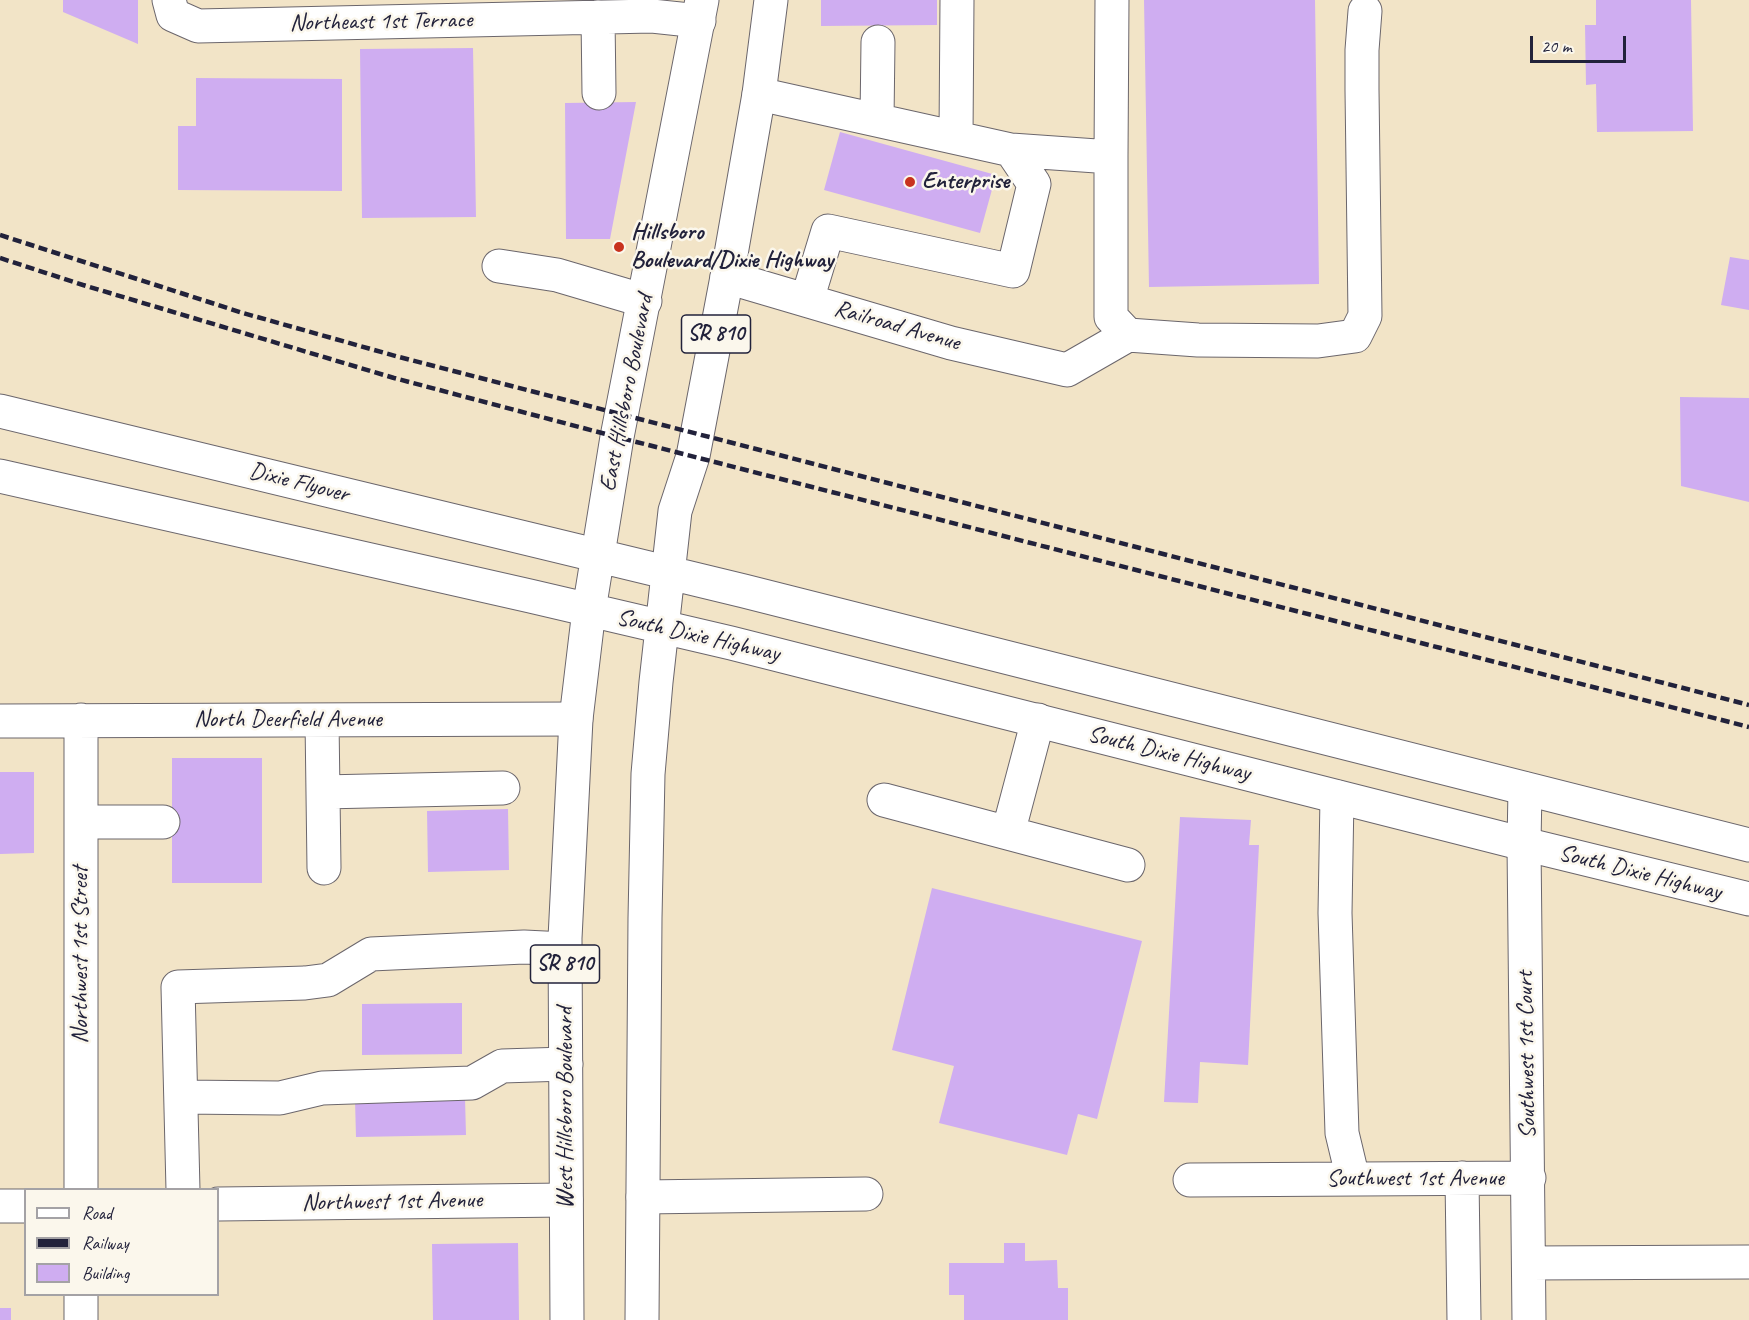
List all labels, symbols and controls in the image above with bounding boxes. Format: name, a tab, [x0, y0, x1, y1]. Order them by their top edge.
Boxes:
street label: Northeast 1st Terrace	[289, 6, 473, 38]
scale bar	[1533, 24, 1629, 62]
text: 20 m	[1541, 35, 1572, 57]
place label: Enterprise	[922, 168, 1009, 196]
marker: Enterprise	[903, 175, 917, 189]
place label: Hillsboro Boulevard/Dixie Highway	[631, 219, 833, 275]
marker: Hillsboro Boulevard/Dixie Highway	[612, 240, 626, 254]
street label: East Hillsboro Boulevard	[594, 292, 660, 494]
street label: Railroad Avenue	[831, 294, 963, 358]
road number: SR 810	[682, 315, 750, 353]
street label: Dixie Flyover	[246, 457, 352, 509]
street label: South Dixie Highway	[614, 603, 782, 669]
street label: North Deerfield Avenue	[194, 706, 382, 734]
street label: South Dixie Highway	[1085, 720, 1253, 788]
street label: South Dixie Highway	[1556, 839, 1724, 907]
street label: Northwest 1st Street	[67, 866, 95, 1044]
road number: SR 810	[530, 945, 600, 983]
street label: Southwest 1st Court	[1511, 971, 1543, 1139]
street label: West Hillsboro Boulevard	[552, 1007, 580, 1209]
street label: Southwest 1st Avenue	[1326, 1165, 1504, 1193]
street label: Northwest 1st Avenue	[302, 1186, 482, 1218]
legend	[24, 1188, 219, 1296]
text: Road	[82, 1202, 112, 1224]
text: Railway	[82, 1232, 129, 1254]
text: Building	[82, 1262, 129, 1284]

